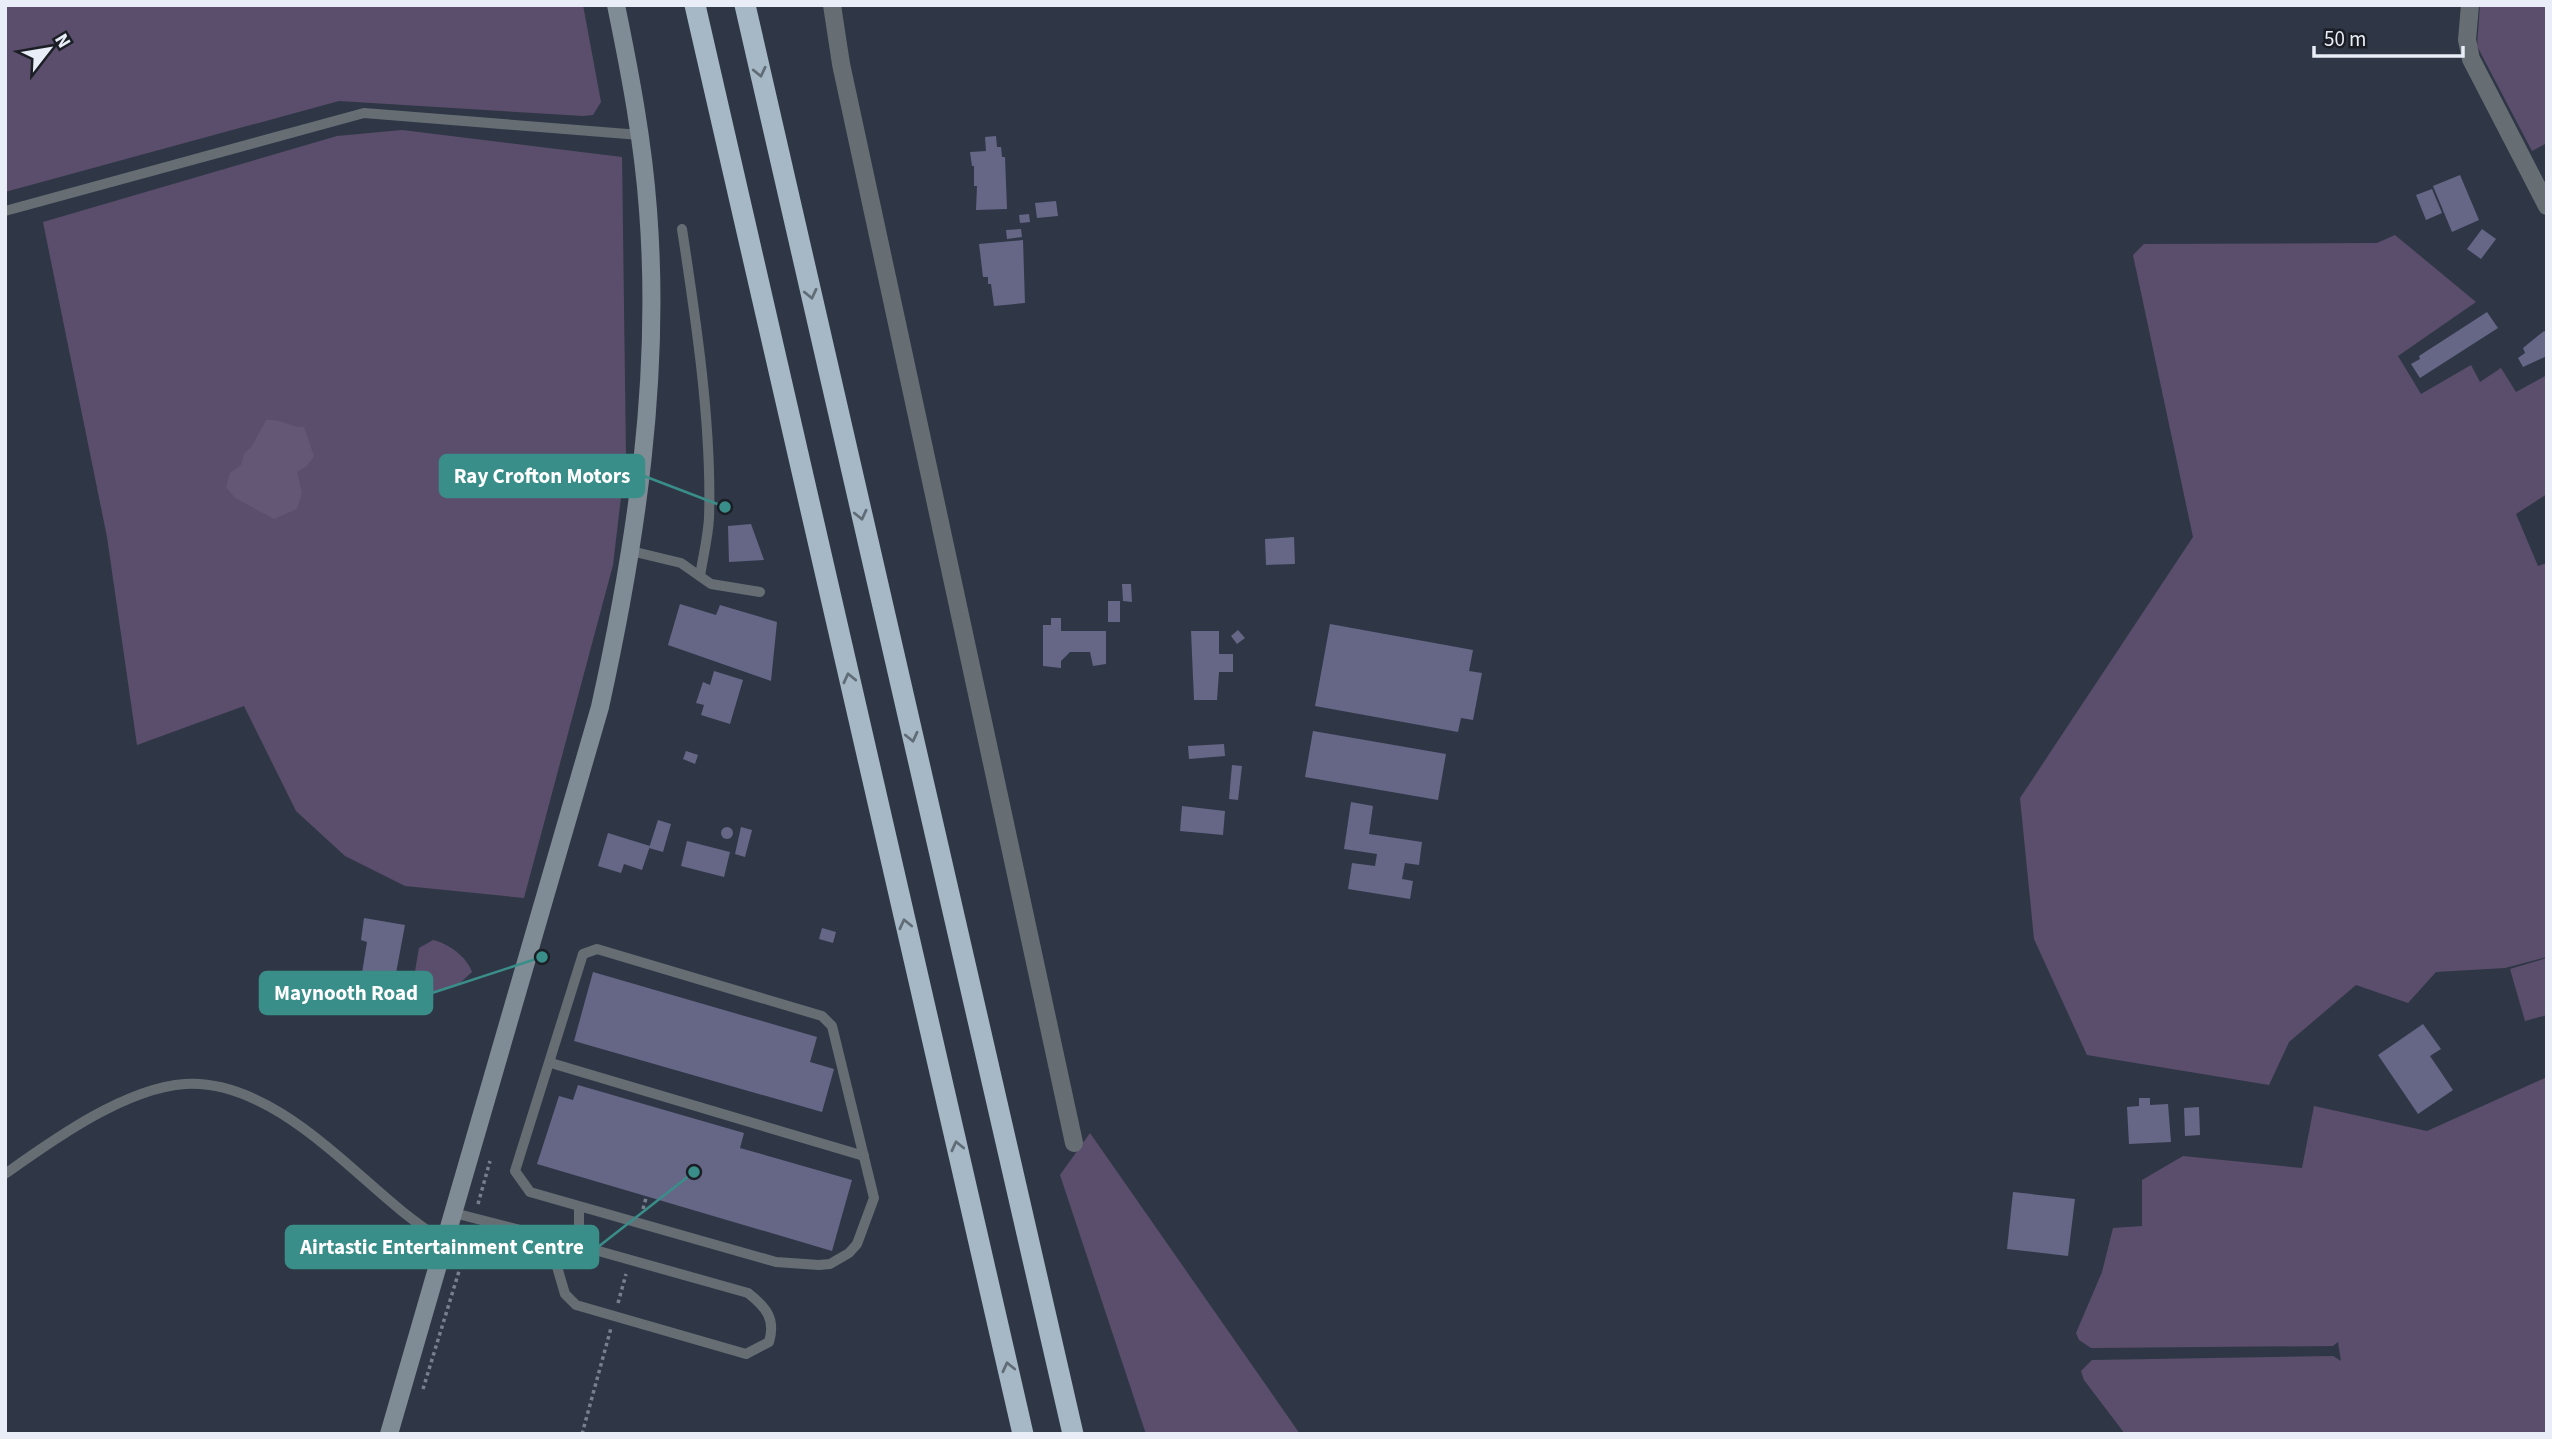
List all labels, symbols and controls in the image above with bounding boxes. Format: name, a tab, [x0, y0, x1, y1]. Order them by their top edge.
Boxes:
north arrow	[14, 14, 84, 84]
scale bar	[2314, 14, 2463, 58]
text: 50 m	[2324, 24, 2366, 54]
text: N	[47, 29, 77, 53]
one-way arrow	[752, 66, 766, 78]
one-way arrow	[802, 287, 817, 299]
callout: Ray Crofton Motors	[440, 455, 644, 497]
text: Ray Crofton Motors	[454, 461, 630, 491]
one-way arrow	[853, 509, 868, 521]
one-way arrow	[843, 672, 857, 684]
one-way arrow	[904, 731, 919, 743]
one-way arrow	[899, 918, 914, 930]
callout: Maynooth Road	[260, 972, 432, 1014]
text: Maynooth Road	[274, 978, 418, 1008]
one-way arrow	[950, 1140, 965, 1152]
callout: Airtastic Entertainment Centre	[286, 1226, 598, 1268]
text: Airtastic Entertainment Centre	[299, 1232, 584, 1262]
one-way arrow	[1002, 1361, 1016, 1373]

